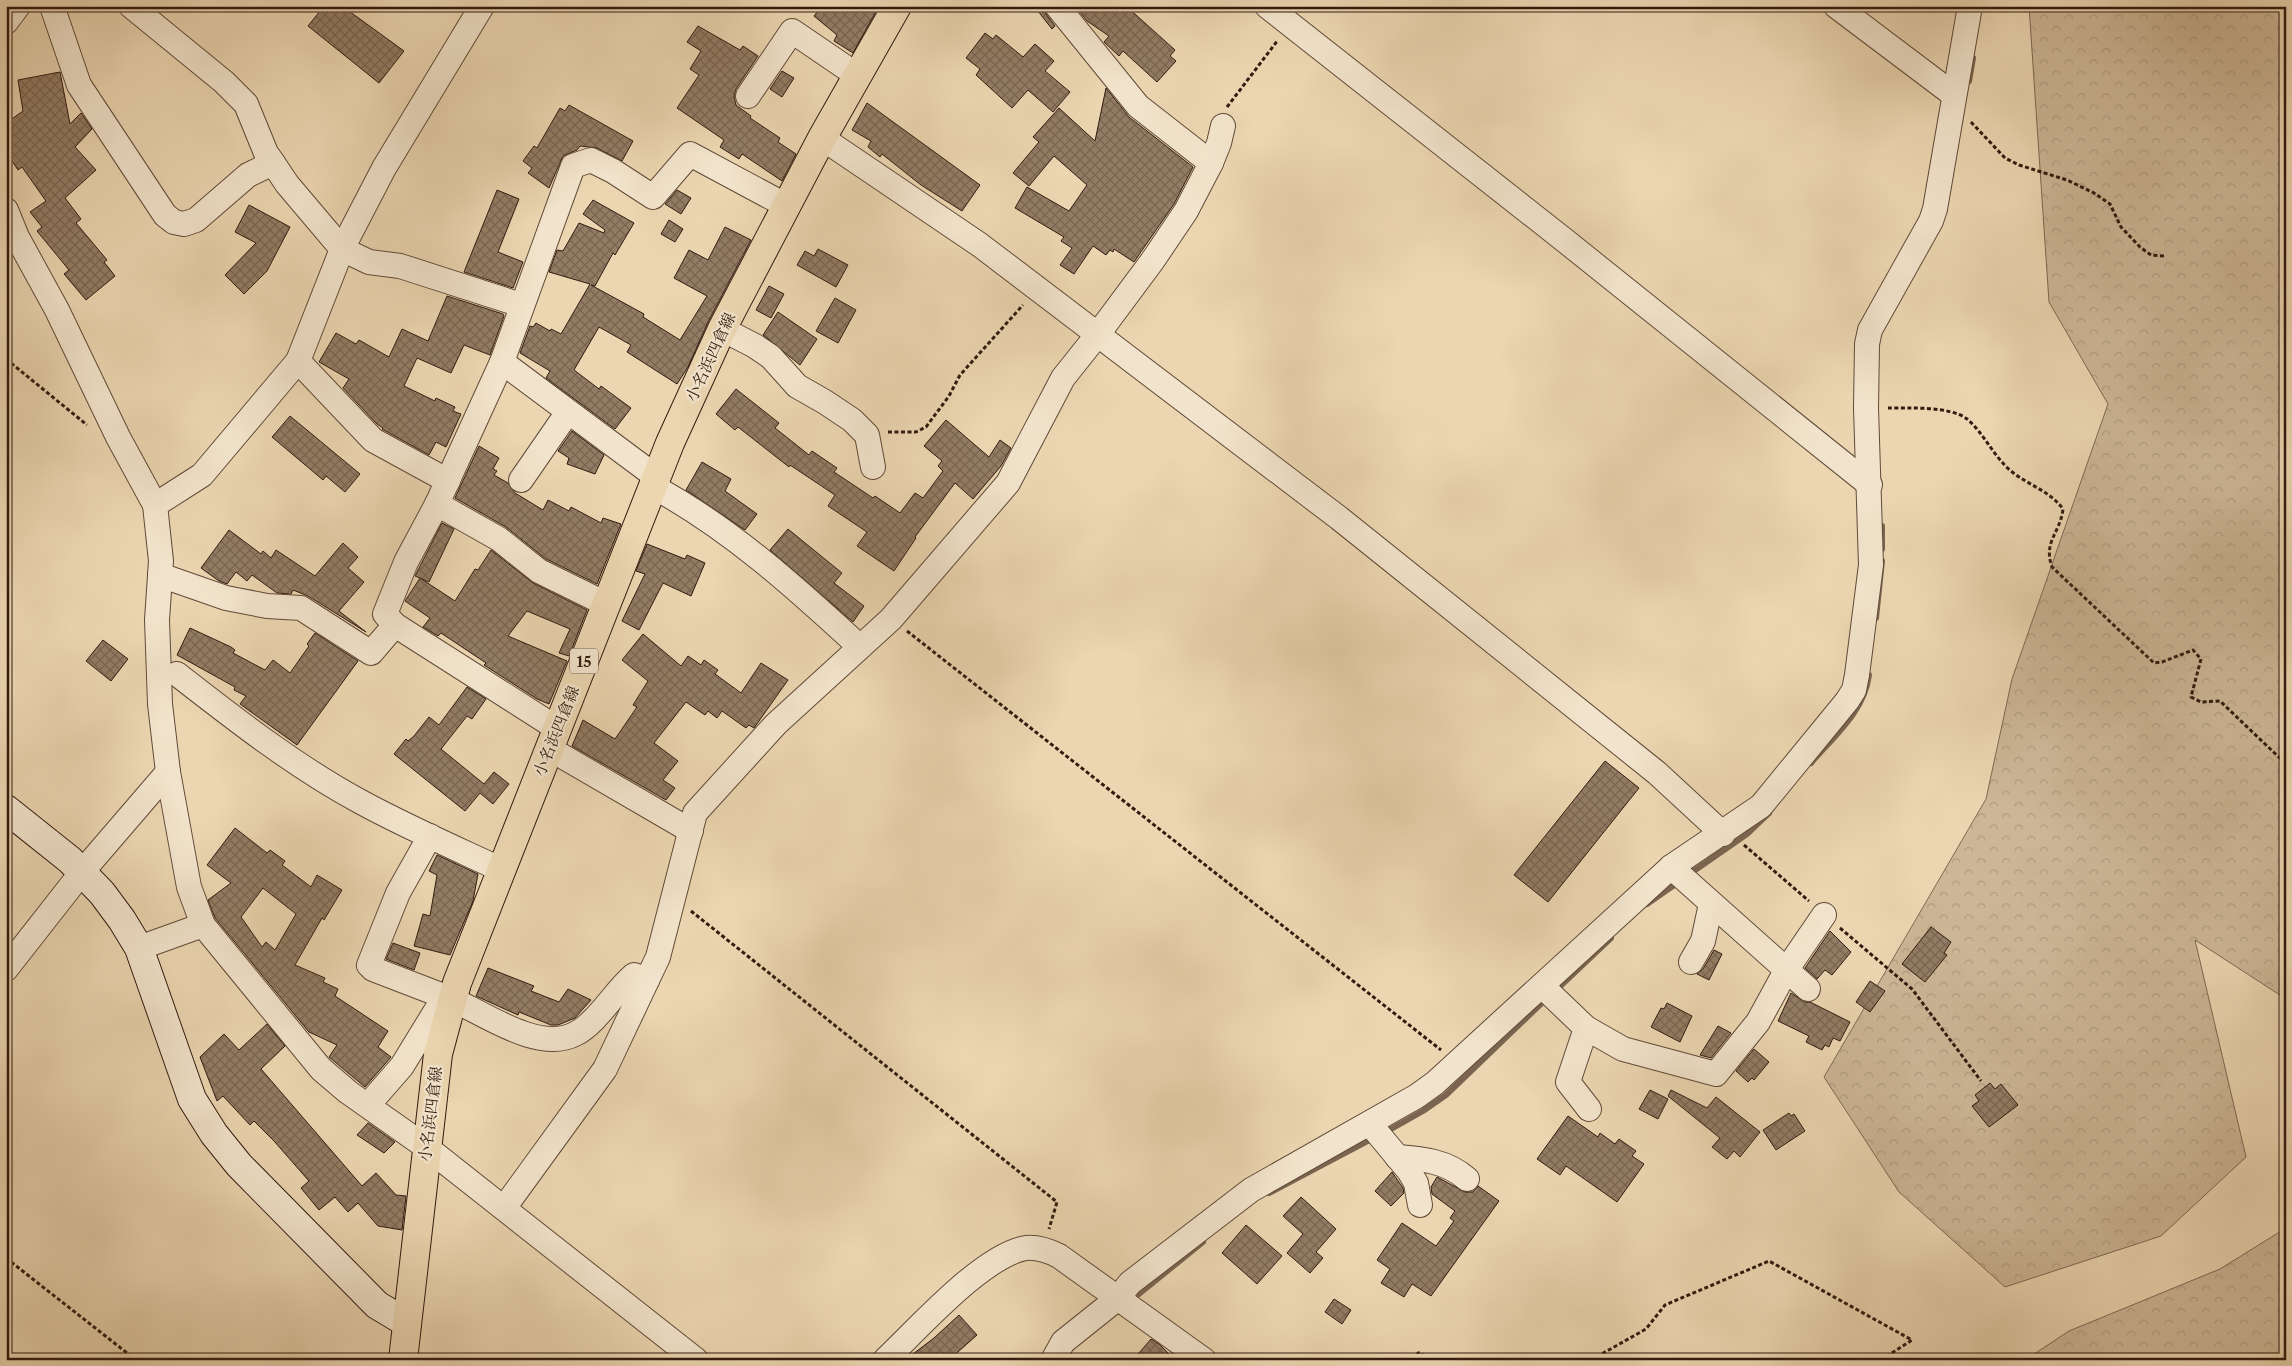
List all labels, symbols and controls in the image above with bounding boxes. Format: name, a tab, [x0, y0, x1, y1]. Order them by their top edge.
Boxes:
street label: 小名浜四倉線	[681, 309, 739, 405]
road number: 15	[570, 648, 598, 674]
street label: 小名浜四倉線	[529, 683, 583, 779]
street label: 小名浜四倉線	[414, 1065, 446, 1163]

